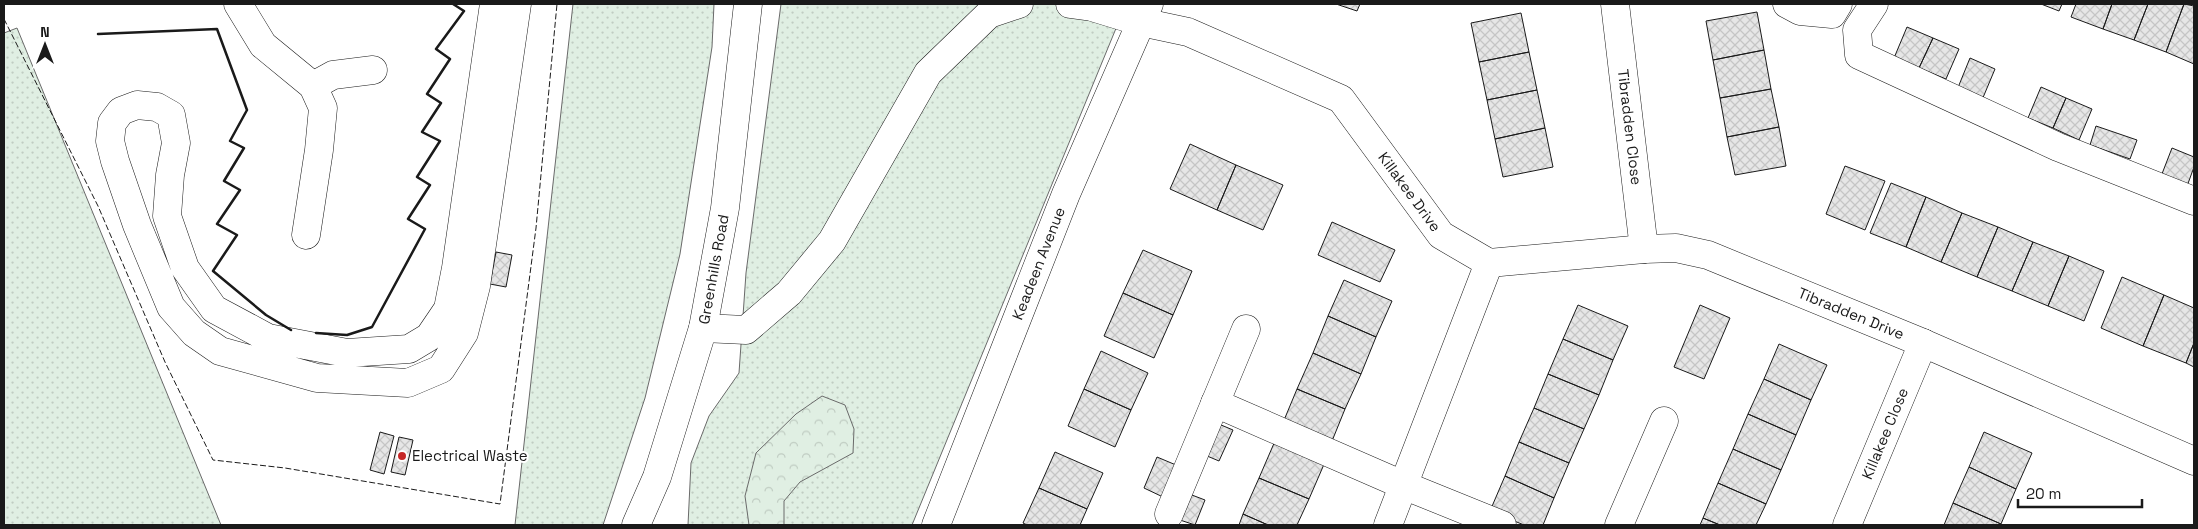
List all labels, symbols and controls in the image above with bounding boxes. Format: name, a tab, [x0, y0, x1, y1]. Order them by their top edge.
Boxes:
north arrow	[20, 20, 70, 70]
text: N	[40, 23, 50, 41]
street label: Tibradden Close	[1614, 68, 1646, 186]
street label: Killakee Drive	[1374, 148, 1445, 235]
street label: Keadeen Avenue	[1008, 204, 1069, 322]
street label: Greenhills Road	[694, 213, 733, 326]
street label: Tibradden Drive	[1795, 283, 1907, 343]
street label: Killakee Close	[1857, 385, 1912, 482]
place label: Electrical Waste	[412, 446, 528, 465]
marker: Electrical Waste	[396, 450, 408, 462]
scale bar	[2018, 476, 2142, 508]
text: 20 m	[2026, 484, 2061, 503]

